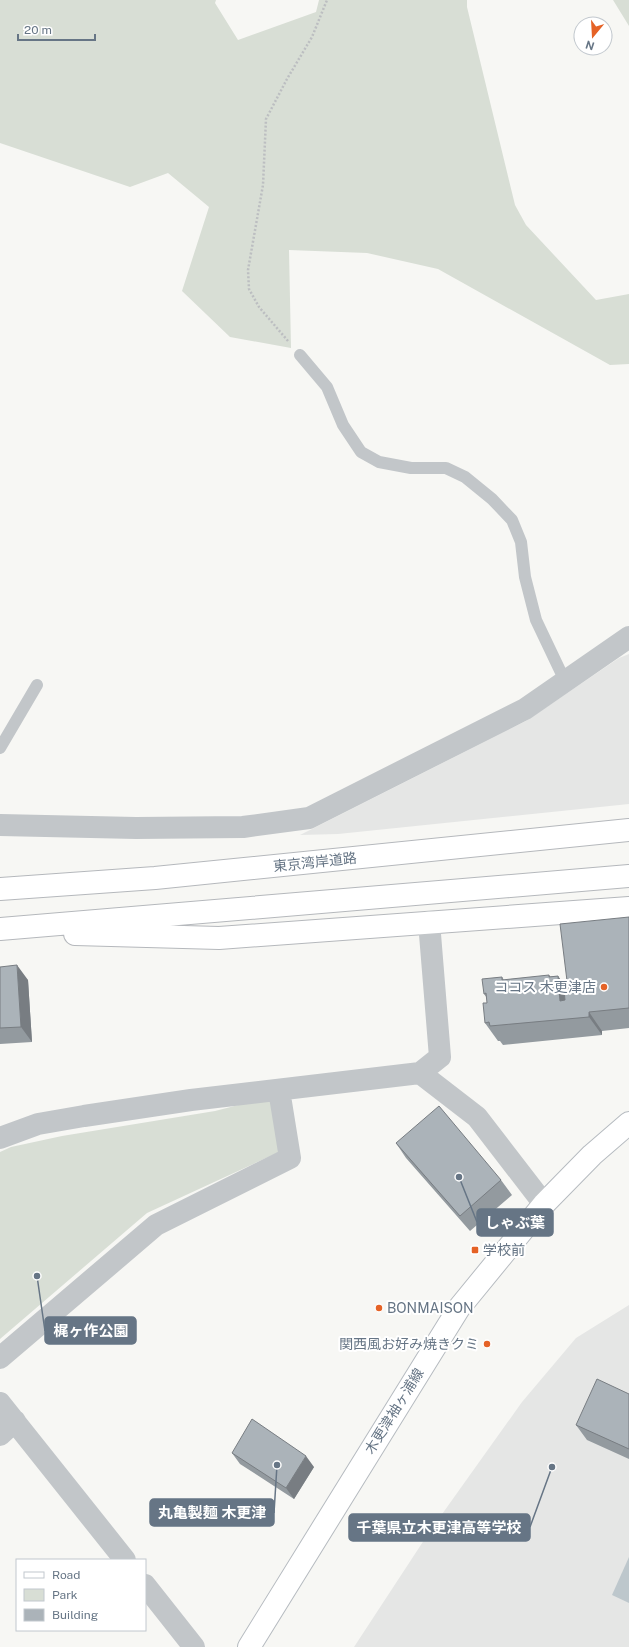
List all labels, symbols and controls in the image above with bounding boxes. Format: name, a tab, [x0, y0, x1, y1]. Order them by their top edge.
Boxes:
scale bar	[18, 16, 95, 42]
north arrow	[573, 16, 613, 56]
text: 20 m	[24, 23, 52, 37]
text: N	[584, 38, 596, 53]
street label: 東京湾岸道路	[272, 850, 358, 874]
place label: ココス 木更津店	[495, 979, 596, 995]
marker: ココス 木更津店	[599, 982, 609, 992]
callout: しゃぶ葉	[477, 1209, 553, 1236]
text: しゃぶ葉	[485, 1214, 545, 1231]
place label: 学校前	[483, 1242, 525, 1258]
marker: 学校前	[470, 1245, 480, 1255]
place label: BONMAISON	[387, 1300, 474, 1316]
marker: BONMAISON	[374, 1303, 384, 1313]
callout: 梶ヶ作公園	[45, 1317, 136, 1344]
text: 梶ヶ作公園	[53, 1322, 129, 1339]
place label: 関西風お好み焼きクミ	[339, 1336, 479, 1352]
marker: 関西風お好み焼きクミ	[482, 1339, 492, 1349]
street label: 木更津袖ヶ浦線	[361, 1365, 427, 1457]
callout: 丸亀製麺 木更津	[150, 1499, 274, 1526]
text: 丸亀製麺 木更津	[158, 1504, 266, 1521]
callout: 千葉県立木更津高等学校	[349, 1514, 530, 1541]
text: 千葉県立木更津高等学校	[356, 1519, 522, 1536]
legend	[16, 1559, 146, 1631]
text: Road	[52, 1568, 80, 1582]
text: Park	[52, 1588, 78, 1602]
text: Building	[52, 1608, 98, 1622]

